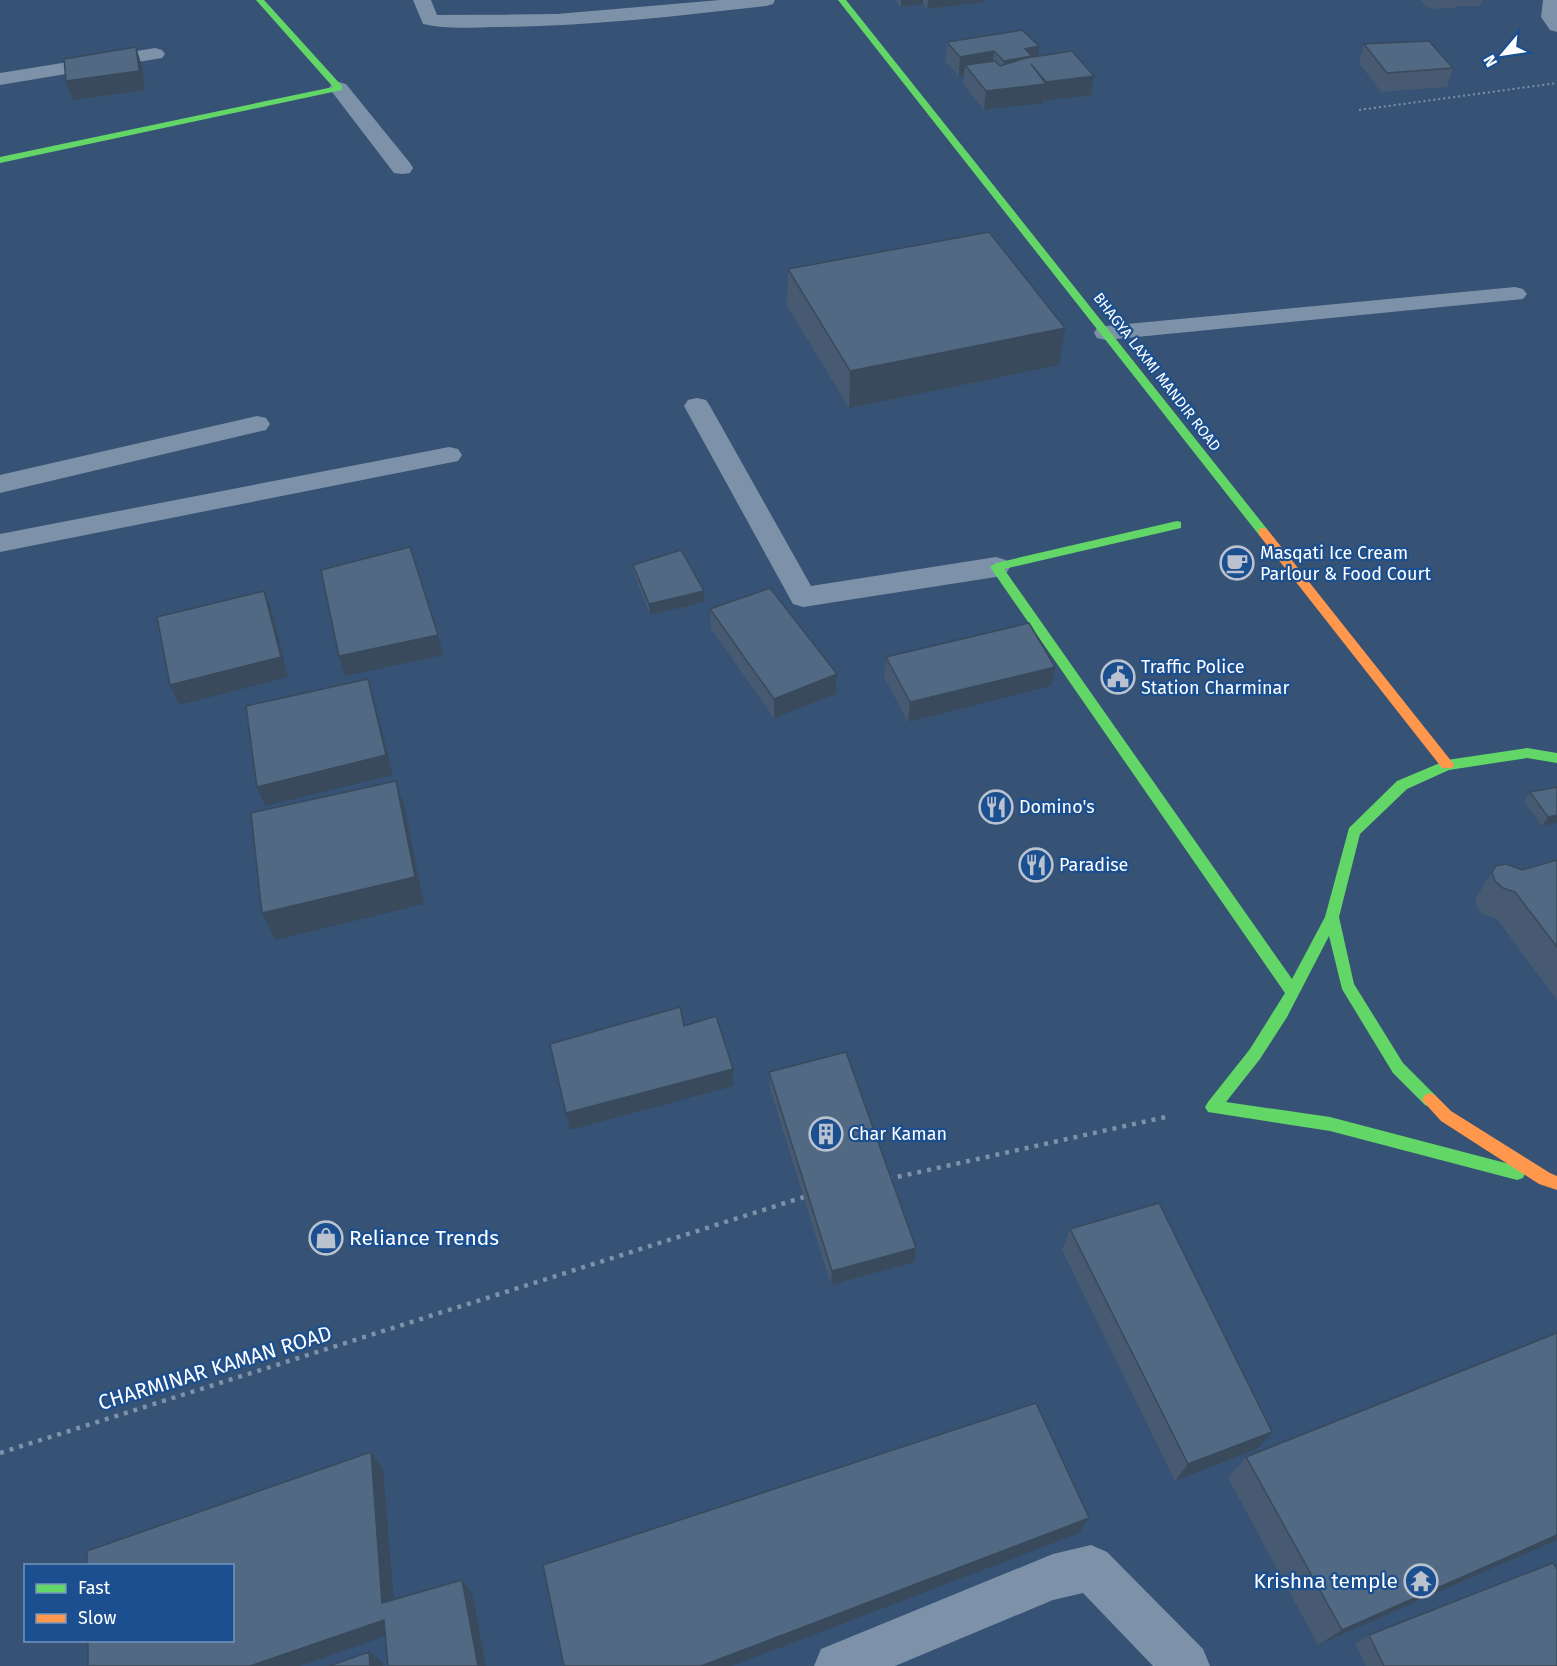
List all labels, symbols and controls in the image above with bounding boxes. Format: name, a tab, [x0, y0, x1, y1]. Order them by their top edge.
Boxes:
north arrow	[1473, 24, 1533, 84]
text: N	[1479, 52, 1501, 70]
street label: BHAGYA LAXMI MANDIR ROAD	[1089, 289, 1225, 455]
place label: Masqati Ice Cream Parlour & Food Court	[1260, 542, 1431, 585]
cafe icon: Masqati Ice Cream Parlour & Food Court	[1219, 545, 1255, 581]
place label: Traffic Police Station Charminar	[1141, 656, 1289, 699]
public building icon: Traffic Police Station Charminar	[1100, 659, 1136, 695]
restaurant icon: Domino's	[978, 789, 1014, 825]
place label: Domino's	[1019, 796, 1095, 818]
restaurant icon: Paradise	[1018, 847, 1054, 883]
place label: Paradise	[1059, 854, 1128, 876]
building icon: Char Kaman	[808, 1116, 844, 1152]
place label: Char Kaman	[849, 1123, 947, 1145]
shop icon: Reliance Trends	[308, 1220, 344, 1256]
place label: Reliance Trends	[349, 1225, 499, 1251]
street label: CHARMINAR KAMAN ROAD	[95, 1320, 335, 1416]
temple icon: Krishna temple	[1403, 1563, 1439, 1599]
legend	[24, 1564, 234, 1642]
place label: Krishna temple	[1254, 1568, 1398, 1594]
text: Fast	[78, 1577, 111, 1599]
text: Slow	[78, 1607, 117, 1629]

